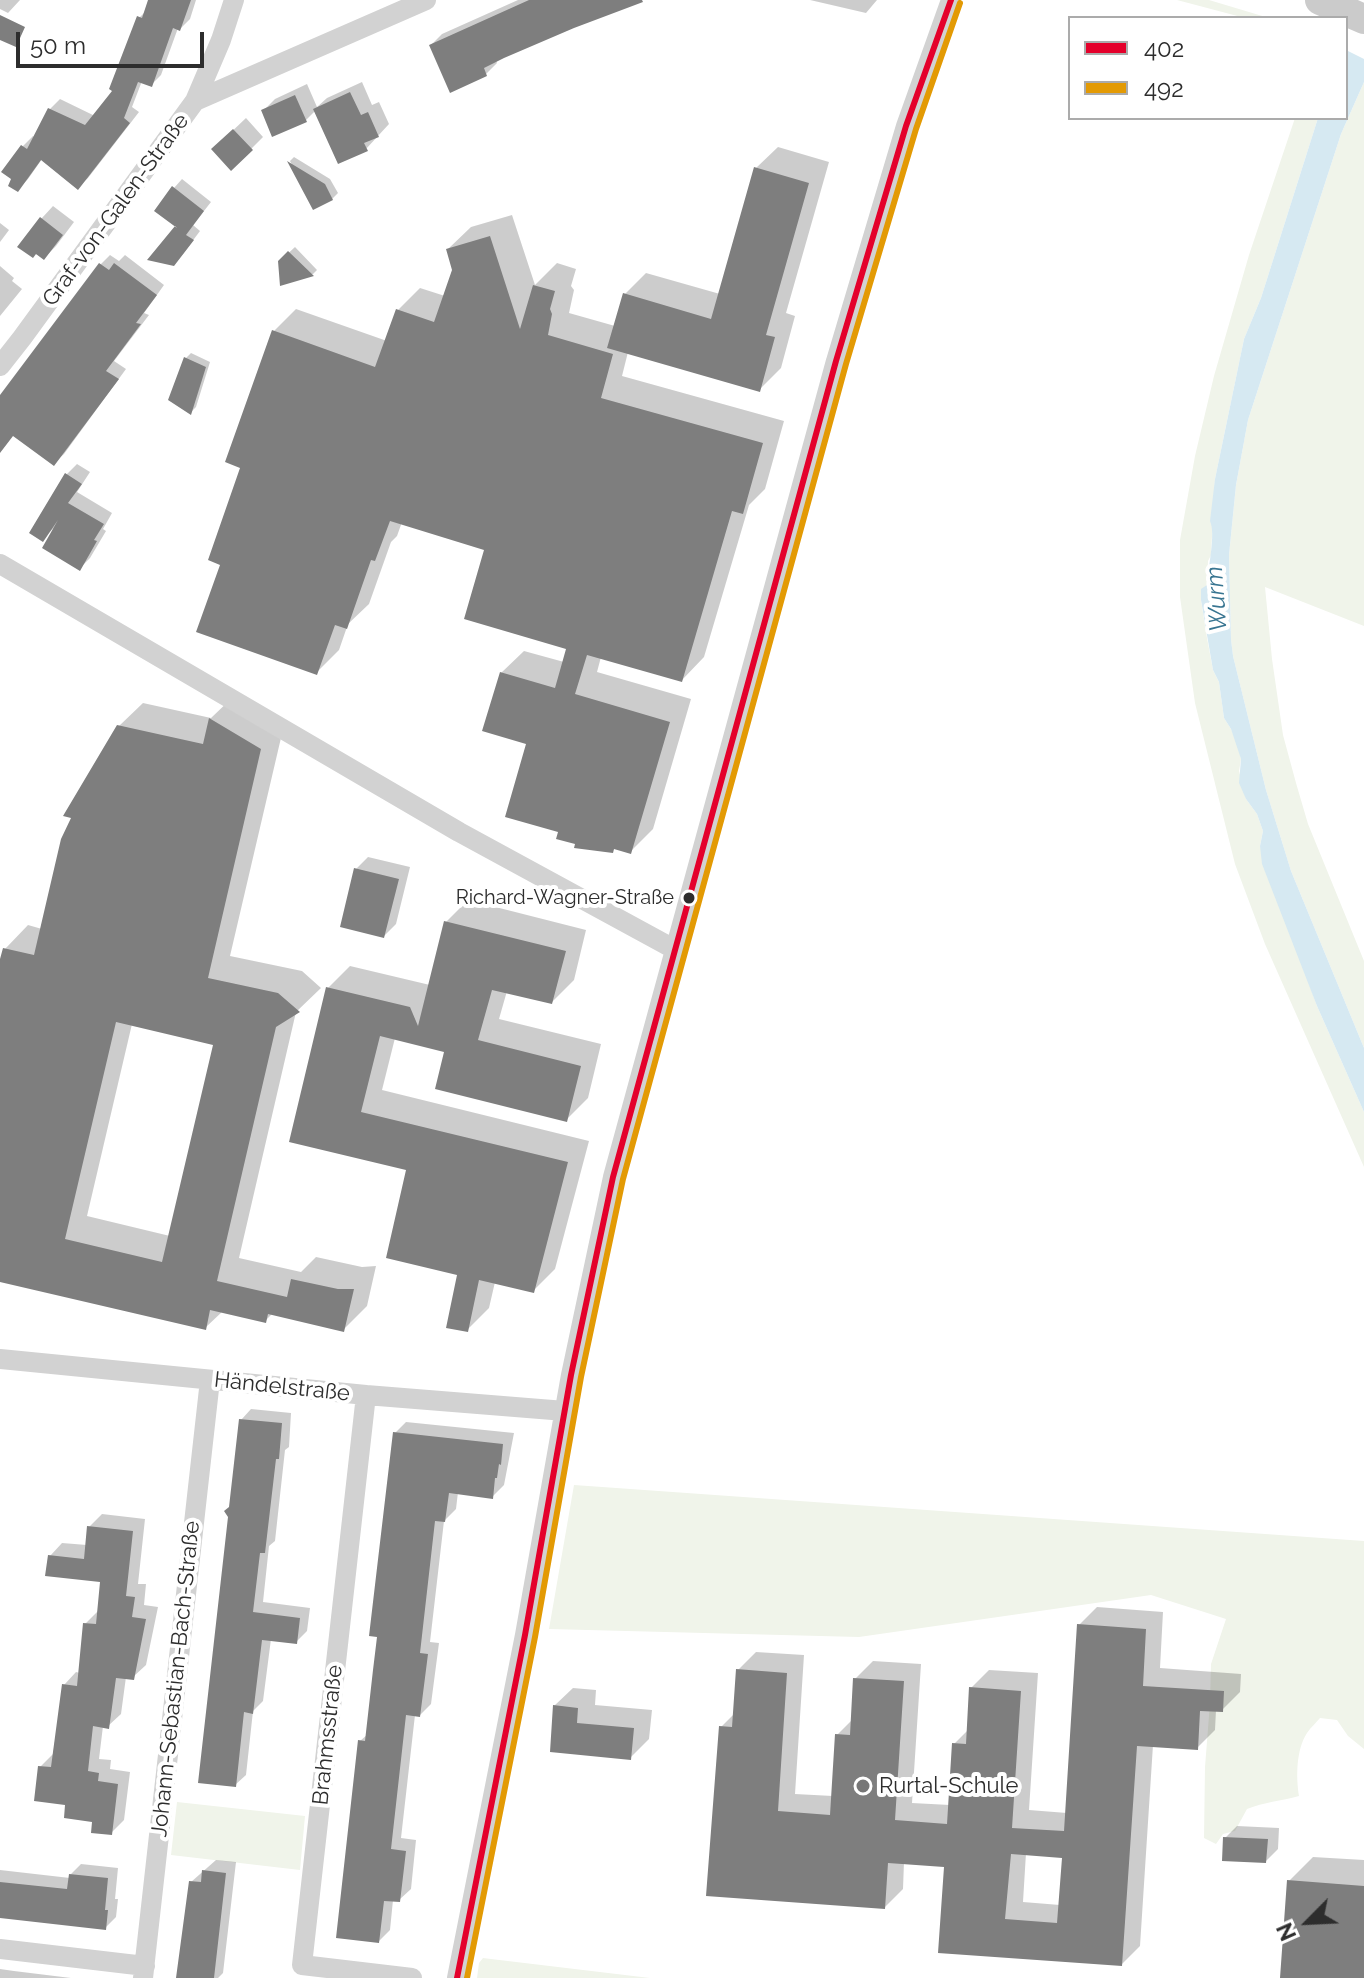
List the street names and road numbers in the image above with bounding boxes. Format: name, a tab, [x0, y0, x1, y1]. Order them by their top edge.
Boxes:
street label: Graf-von-Galen-Straße	[37, 109, 195, 311]
street label: Händelstraße	[213, 1367, 351, 1407]
street label: Johann-Sebastian-Bach-Straße	[146, 1519, 206, 1839]
street label: Brahmsstraße	[308, 1664, 348, 1806]

